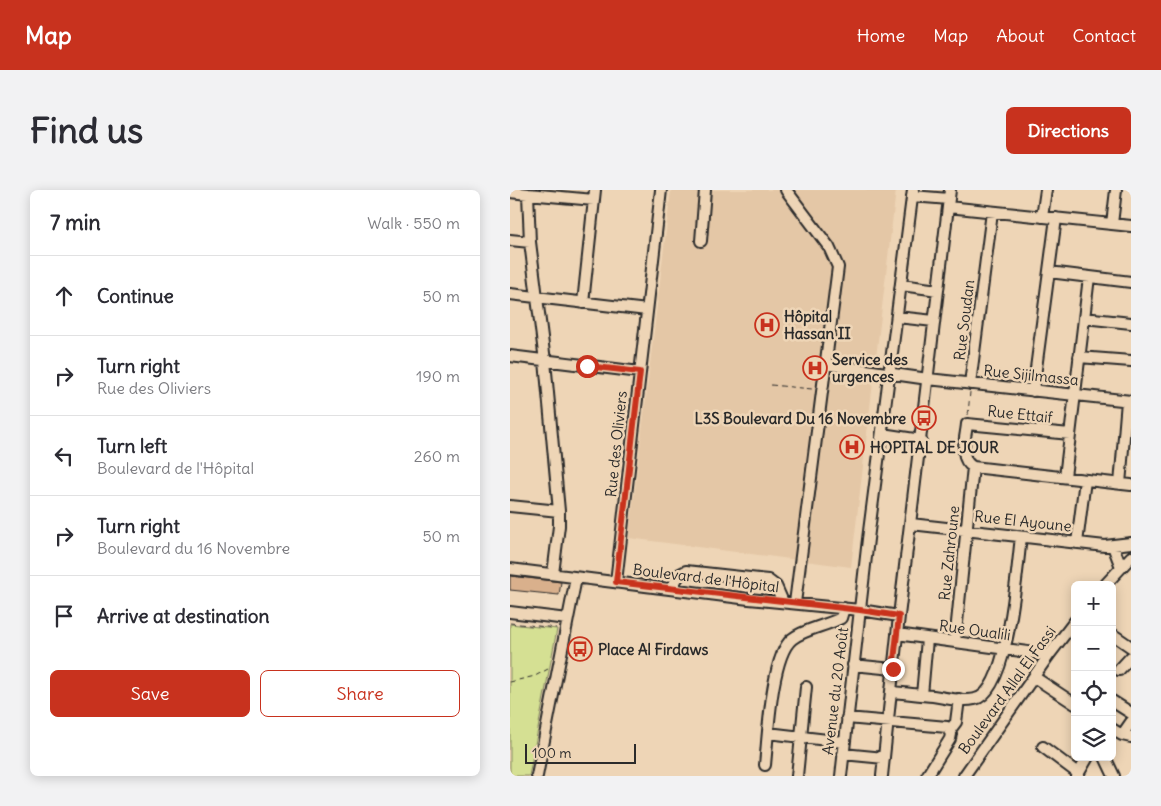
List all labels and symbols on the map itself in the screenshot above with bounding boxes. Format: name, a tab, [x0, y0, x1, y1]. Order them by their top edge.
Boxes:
street label: Rue Soudan	[950, 278, 978, 362]
place label: Hôpital Hassan II	[784, 307, 851, 343]
hospital icon: Hôpital Hassan II	[754, 312, 780, 338]
place label: Service des urgences	[832, 350, 908, 387]
route start	[576, 355, 599, 378]
hospital icon: Service des urgences	[802, 355, 828, 381]
street label: Rue Sijilmassa	[983, 361, 1080, 389]
street label: Rue des Oliviers	[601, 390, 631, 498]
street label: Rue Ettaif	[987, 401, 1055, 427]
bus stop icon: L3S Boulevard Du 16 Novembre	[911, 405, 937, 431]
place label: L3S Boulevard Du 16 Novembre	[694, 409, 906, 428]
hospital icon: HOPITAL DE JOUR	[839, 434, 865, 460]
place label: HOPITAL DE JOUR	[870, 438, 999, 457]
street label: Rue Zahroune	[935, 505, 963, 601]
street label: Rue El Ayoune	[973, 506, 1073, 536]
street label: Boulevard de l'Hôpital	[632, 560, 780, 596]
street label: Rue Oualili	[938, 616, 1012, 644]
street label: Boulevard Allal El Fassi	[954, 622, 1060, 758]
street label: Avenue du 20 Août	[818, 626, 852, 756]
bus stop icon: Place Al Firdaws	[567, 636, 593, 662]
place label: Place Al Firdaws	[598, 640, 708, 659]
route end	[882, 658, 905, 681]
scale bar	[525, 741, 636, 764]

